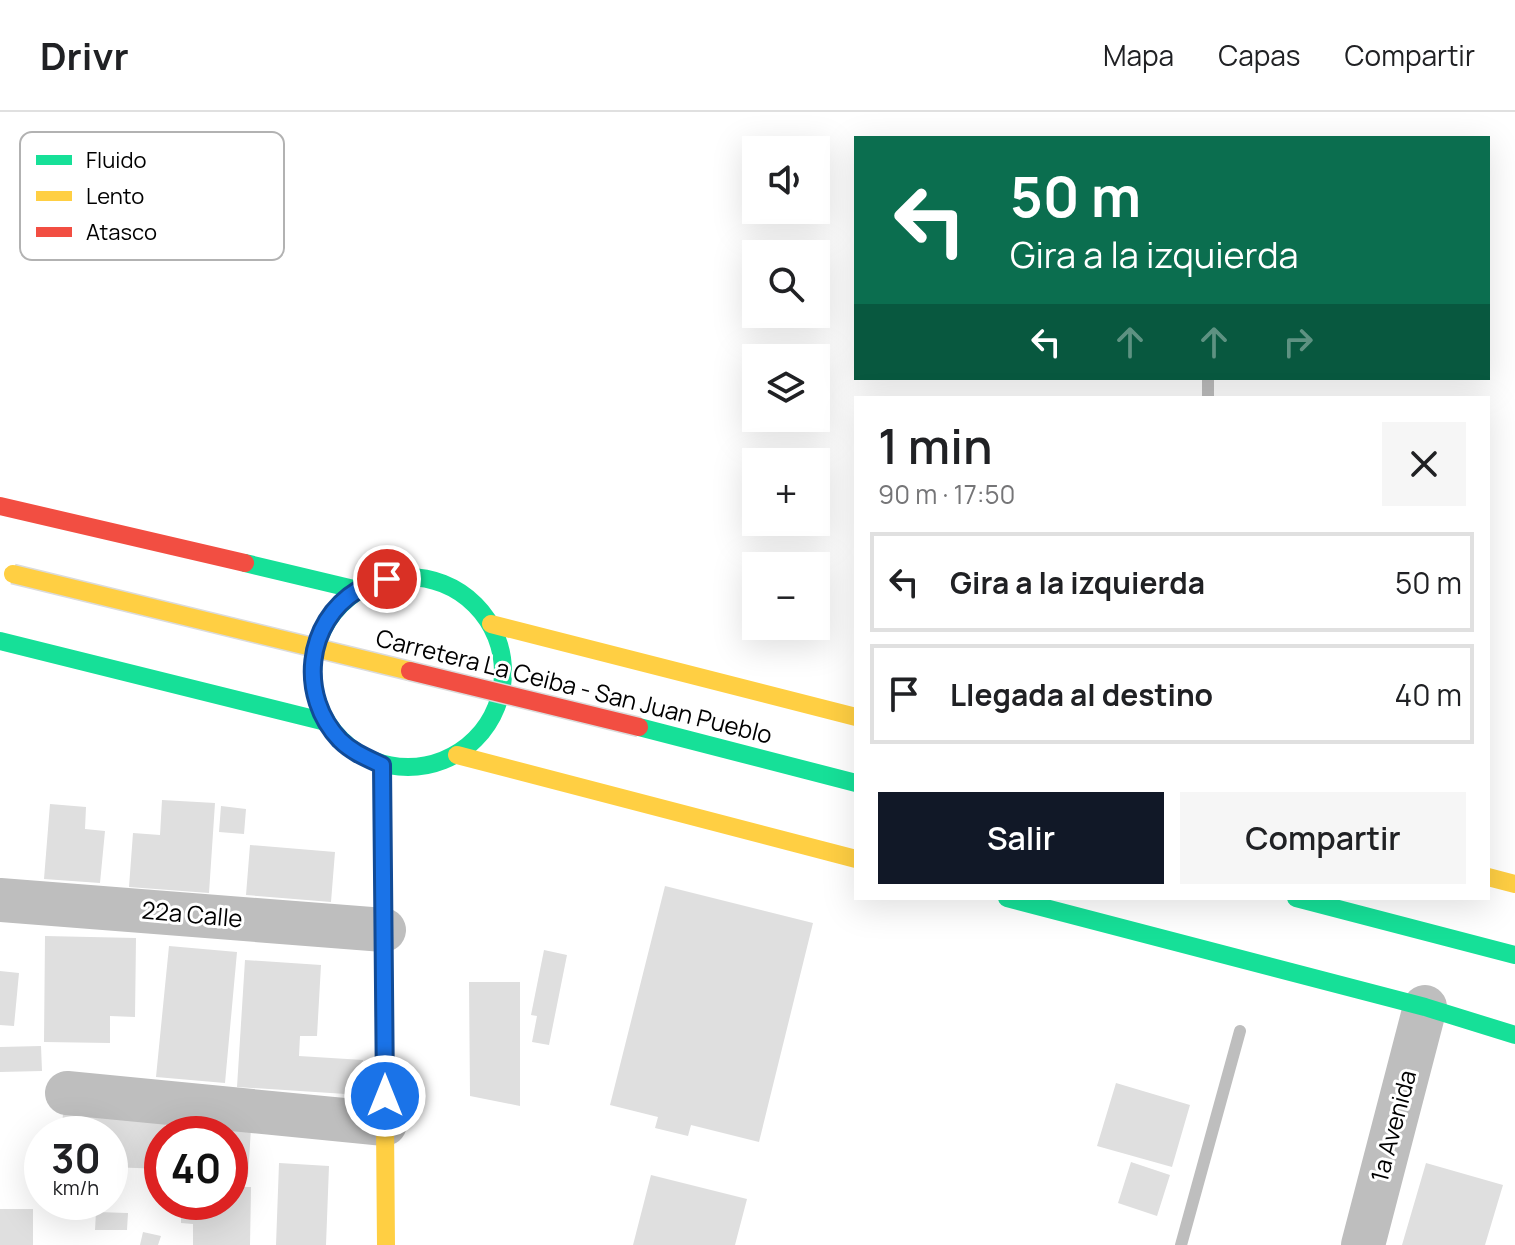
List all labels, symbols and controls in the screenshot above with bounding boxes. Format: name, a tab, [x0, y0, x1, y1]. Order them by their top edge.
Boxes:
text: Drivr	[40, 29, 129, 81]
text: Mapa	[1103, 36, 1174, 74]
text: Capas	[1218, 36, 1301, 74]
text: Compartir	[1345, 36, 1475, 74]
legend	[20, 132, 284, 260]
map controls	[742, 136, 830, 640]
button: sound	[742, 136, 830, 224]
text: Fluido	[86, 145, 146, 175]
text: 50 m	[1010, 157, 1141, 234]
icon: left	[878, 168, 982, 272]
text: Lento	[86, 181, 144, 211]
text: Atasco	[86, 217, 157, 247]
text: Gira a la izquierda	[1010, 230, 1299, 279]
button: search	[742, 240, 830, 328]
icon: left	[1024, 320, 1068, 364]
icon: ahead	[1108, 320, 1152, 364]
icon: ahead	[1192, 320, 1236, 364]
icon: right	[1276, 320, 1320, 364]
button: layers	[742, 344, 830, 432]
text: 1 min	[878, 413, 992, 478]
button: close	[1382, 422, 1466, 506]
button: +	[742, 448, 830, 536]
text: 90 m · 17:50	[878, 476, 1015, 512]
pin	[353, 545, 421, 613]
button: −	[742, 552, 830, 640]
icon: arrive	[365, 557, 409, 601]
icon: left	[882, 560, 926, 604]
text: Gira a la izquierda	[950, 562, 1205, 603]
text: 50 m	[1395, 562, 1462, 603]
street label: Carretera La Ceiba - San Juan Pueblo	[373, 620, 776, 751]
icon: arrive	[882, 672, 926, 716]
text: Llegada al destino	[950, 674, 1213, 715]
text: 40 m	[1395, 674, 1462, 715]
button: Salir	[878, 792, 1164, 884]
button: Compartir	[1180, 792, 1466, 884]
street label: 22a Calle	[140, 893, 244, 934]
position arrow	[343, 1054, 427, 1138]
street label: 1a Avenida	[1362, 1066, 1423, 1185]
speed limit sign: 40	[144, 1116, 248, 1220]
text: 30	[51, 1130, 101, 1185]
text: km/h	[53, 1174, 99, 1201]

